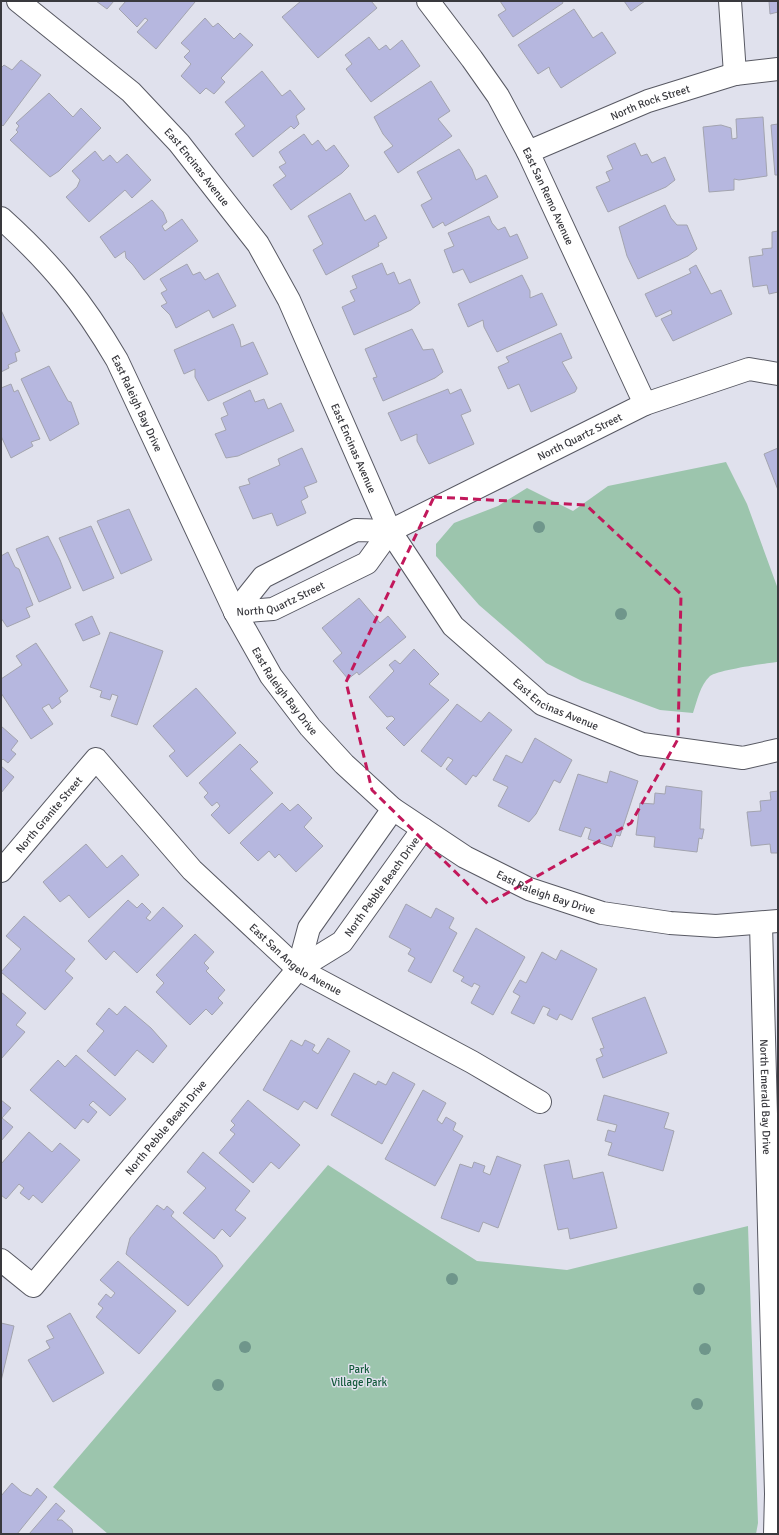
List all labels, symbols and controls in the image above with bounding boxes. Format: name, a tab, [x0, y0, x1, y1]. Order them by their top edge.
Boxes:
street label: North Rock Street	[608, 82, 692, 123]
street label: East Encinas Avenue	[162, 125, 232, 209]
street label: East San Remo Avenue	[520, 145, 577, 247]
street label: East Raleigh Bay Drive	[109, 353, 165, 454]
street label: East Encinas Avenue	[328, 401, 379, 495]
street label: North Quartz Street	[535, 410, 624, 463]
street label: North Quartz Street	[236, 578, 327, 618]
street label: East Raleigh Bay Drive	[249, 645, 321, 738]
street label: East Encinas Avenue	[511, 675, 601, 733]
street label: North Granite Street	[13, 774, 85, 855]
street label: North Pebble Beach Drive	[341, 834, 422, 939]
street label: East Raleigh Bay Drive	[494, 867, 597, 917]
street label: East San Angelo Avenue	[247, 921, 344, 998]
street label: North Emerald Bay Drive	[758, 1039, 774, 1155]
street label: North Pebble Beach Drive	[122, 1077, 209, 1178]
park label: Park Village Park	[331, 1363, 388, 1389]

